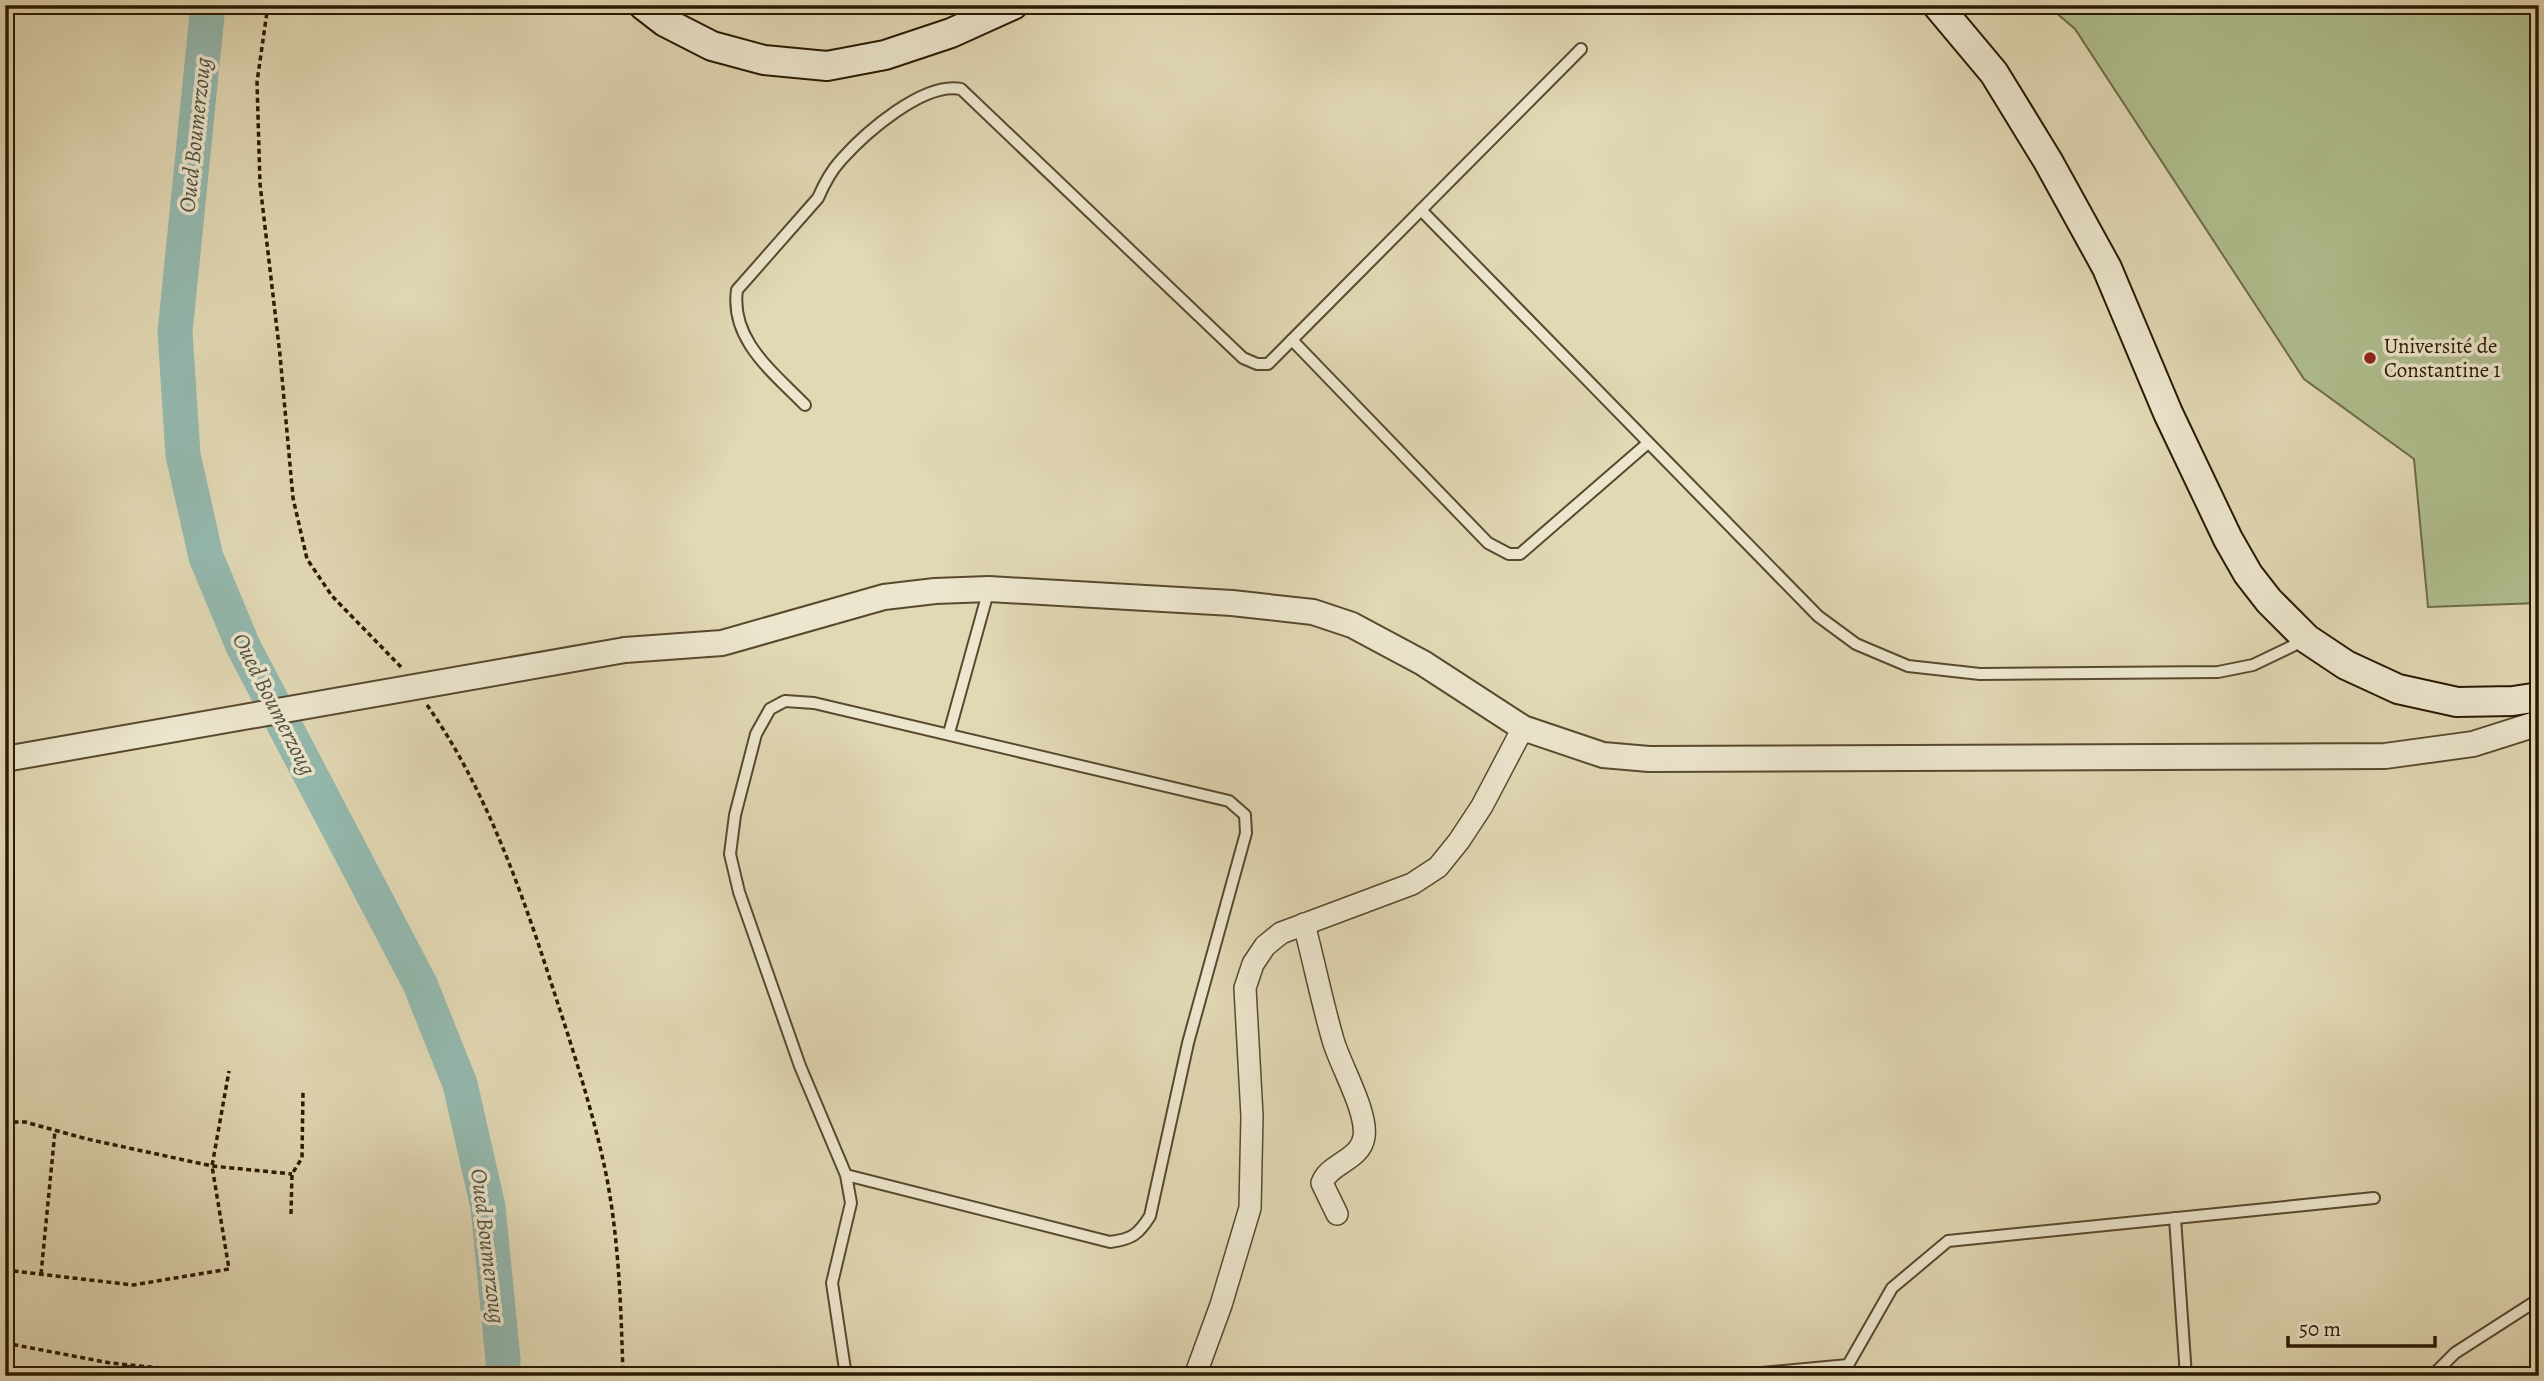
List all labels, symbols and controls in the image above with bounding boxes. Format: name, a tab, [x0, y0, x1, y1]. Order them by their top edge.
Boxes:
water label: Oued Boumerzoug	[171, 56, 219, 214]
place label: Université de Constantine 1	[2384, 332, 2500, 384]
marker: Université de Constantine 1	[2362, 350, 2378, 366]
water label: Oued Boumerzoug	[225, 628, 323, 780]
water label: Oued Boumerzoug	[463, 1167, 513, 1325]
scale bar	[2288, 1304, 2436, 1348]
text: 50 m	[2299, 1315, 2341, 1343]

